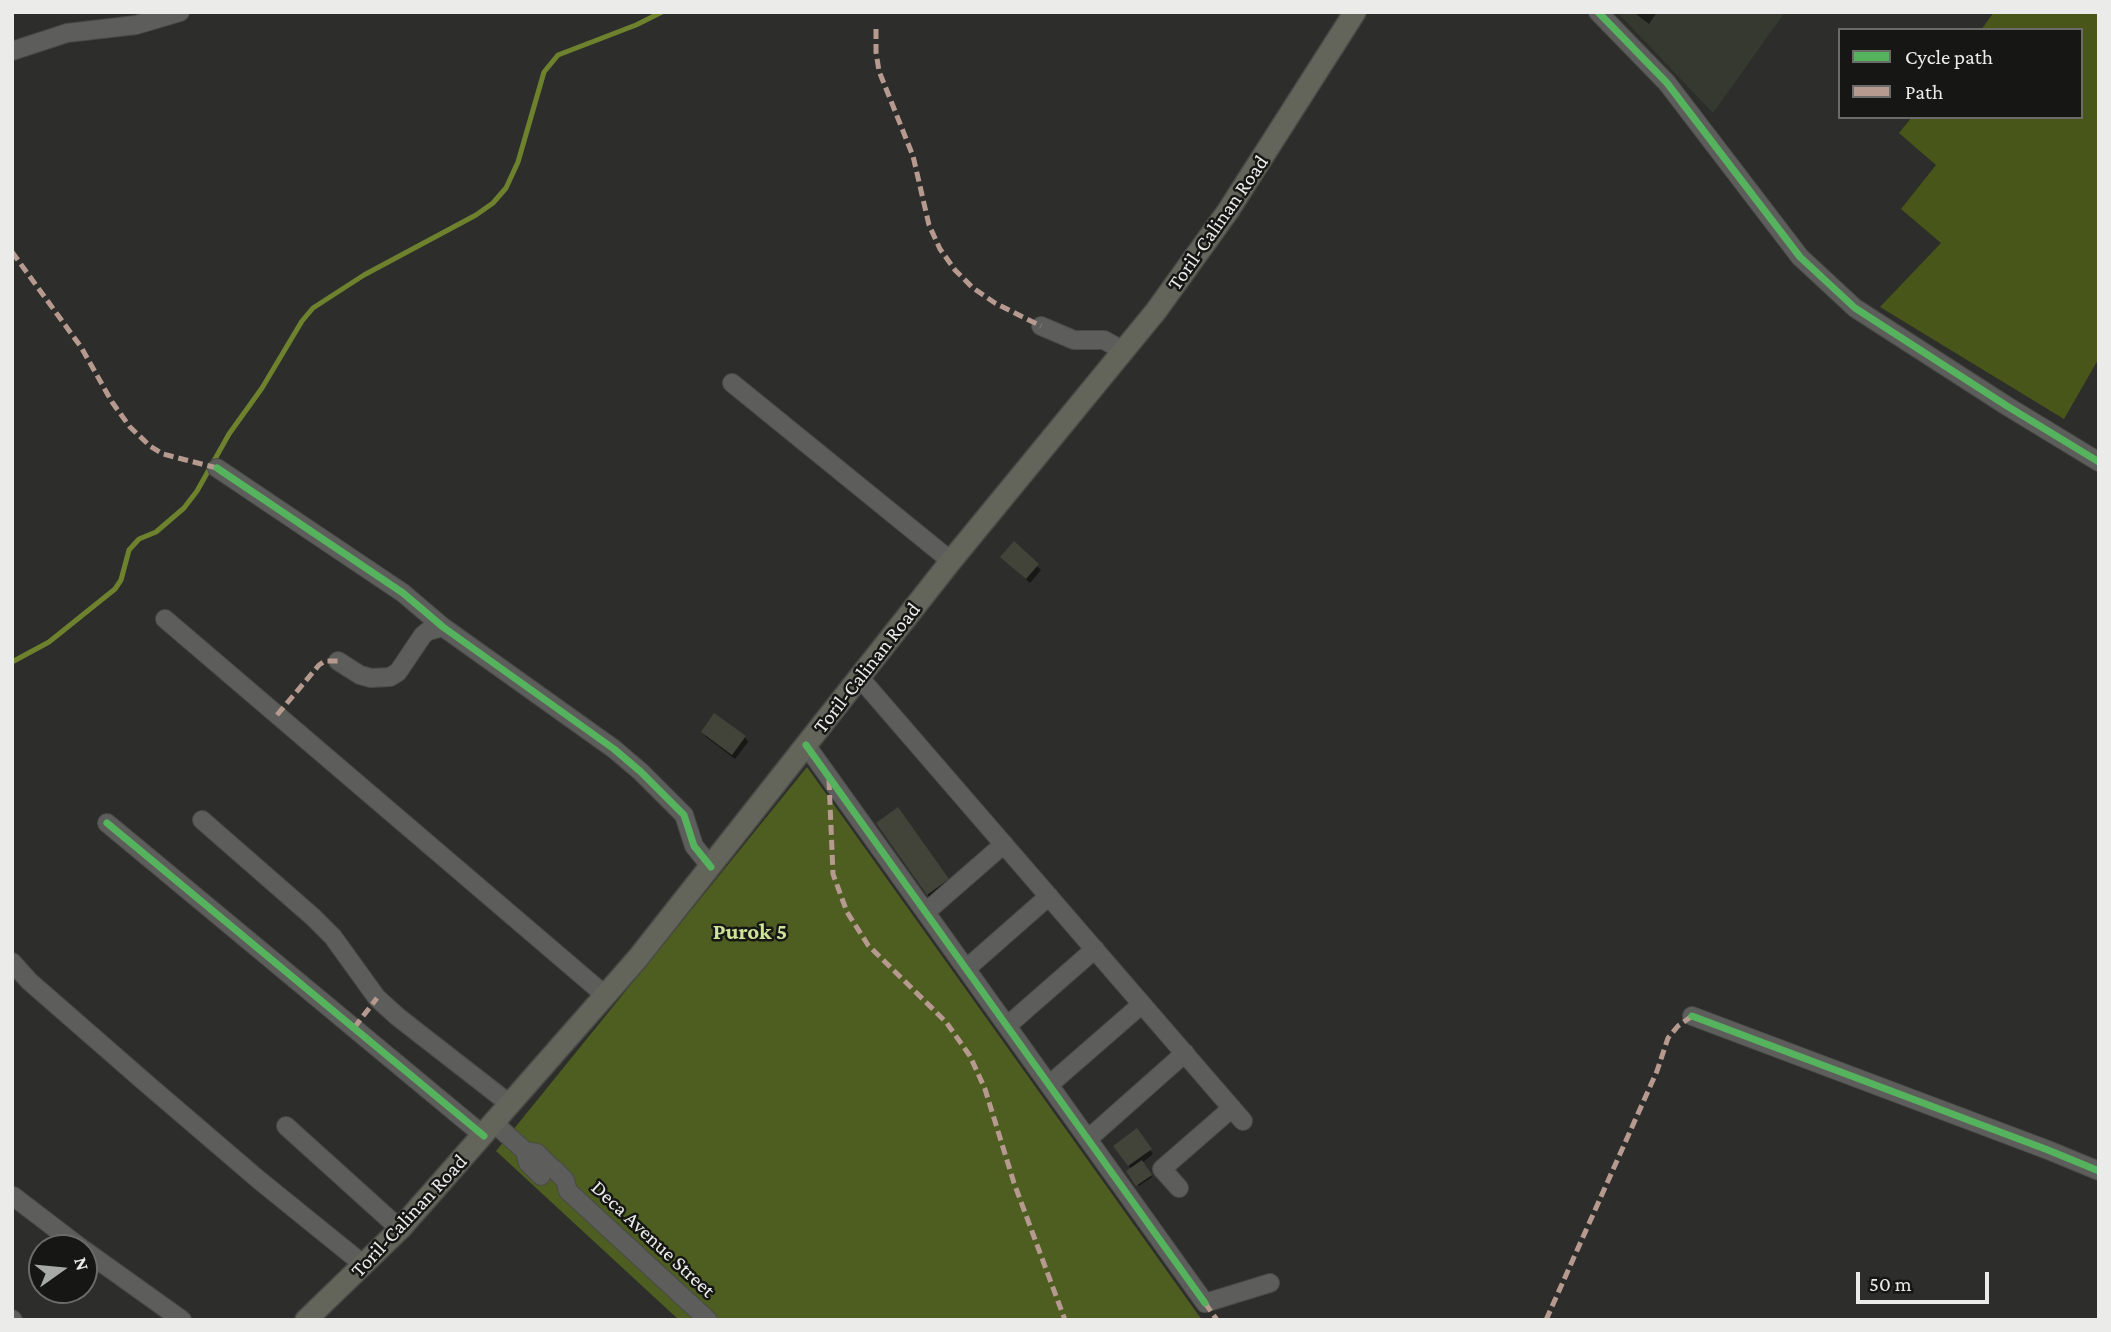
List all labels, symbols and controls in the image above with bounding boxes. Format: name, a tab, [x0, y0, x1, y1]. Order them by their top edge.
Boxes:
legend	[1838, 28, 2083, 119]
text: Cycle path	[1905, 45, 1993, 69]
text: Path	[1905, 80, 1943, 104]
street label: Toril-Calinan Road	[1162, 151, 1274, 295]
street label: Toril-Calinan Road	[808, 598, 926, 738]
district label: Purok 5	[713, 918, 787, 946]
street label: Toril-Calinan Road	[346, 1149, 472, 1283]
street label: Deca Avenue Street	[586, 1175, 720, 1303]
north arrow	[28, 1234, 98, 1304]
text: N	[70, 1255, 94, 1273]
scale bar	[1859, 1258, 1992, 1302]
text: 50 m	[1869, 1272, 1912, 1296]

